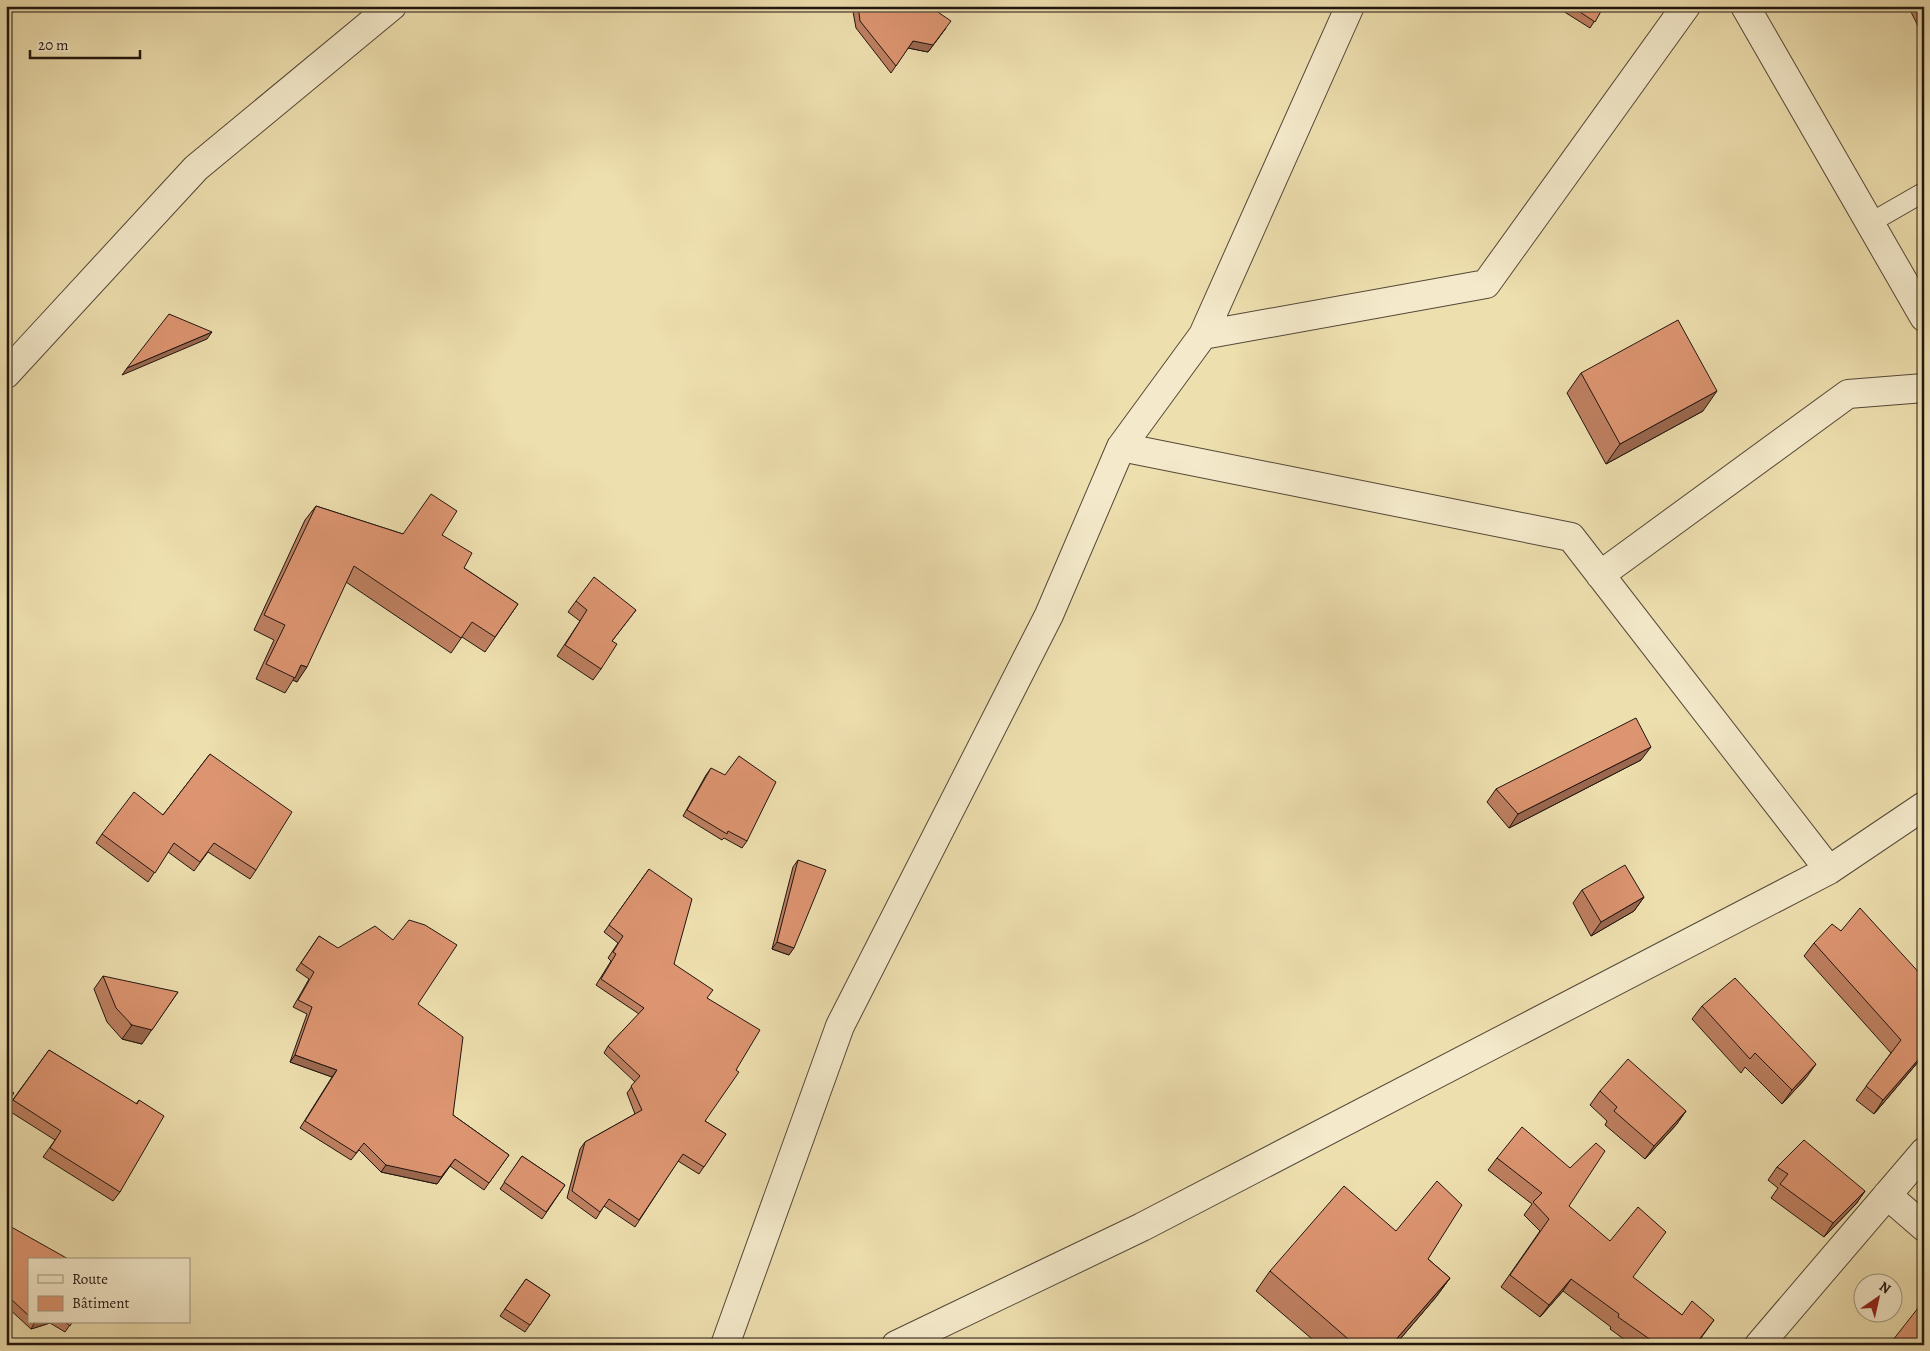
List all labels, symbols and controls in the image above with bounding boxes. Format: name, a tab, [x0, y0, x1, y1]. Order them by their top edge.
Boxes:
scale bar	[30, 28, 140, 60]
text: 20 m	[38, 35, 69, 55]
legend	[28, 1258, 190, 1324]
text: Route	[72, 1269, 108, 1289]
north arrow	[1852, 1274, 1902, 1324]
text: N	[1875, 1277, 1895, 1298]
text: Bâtiment	[72, 1293, 130, 1313]

